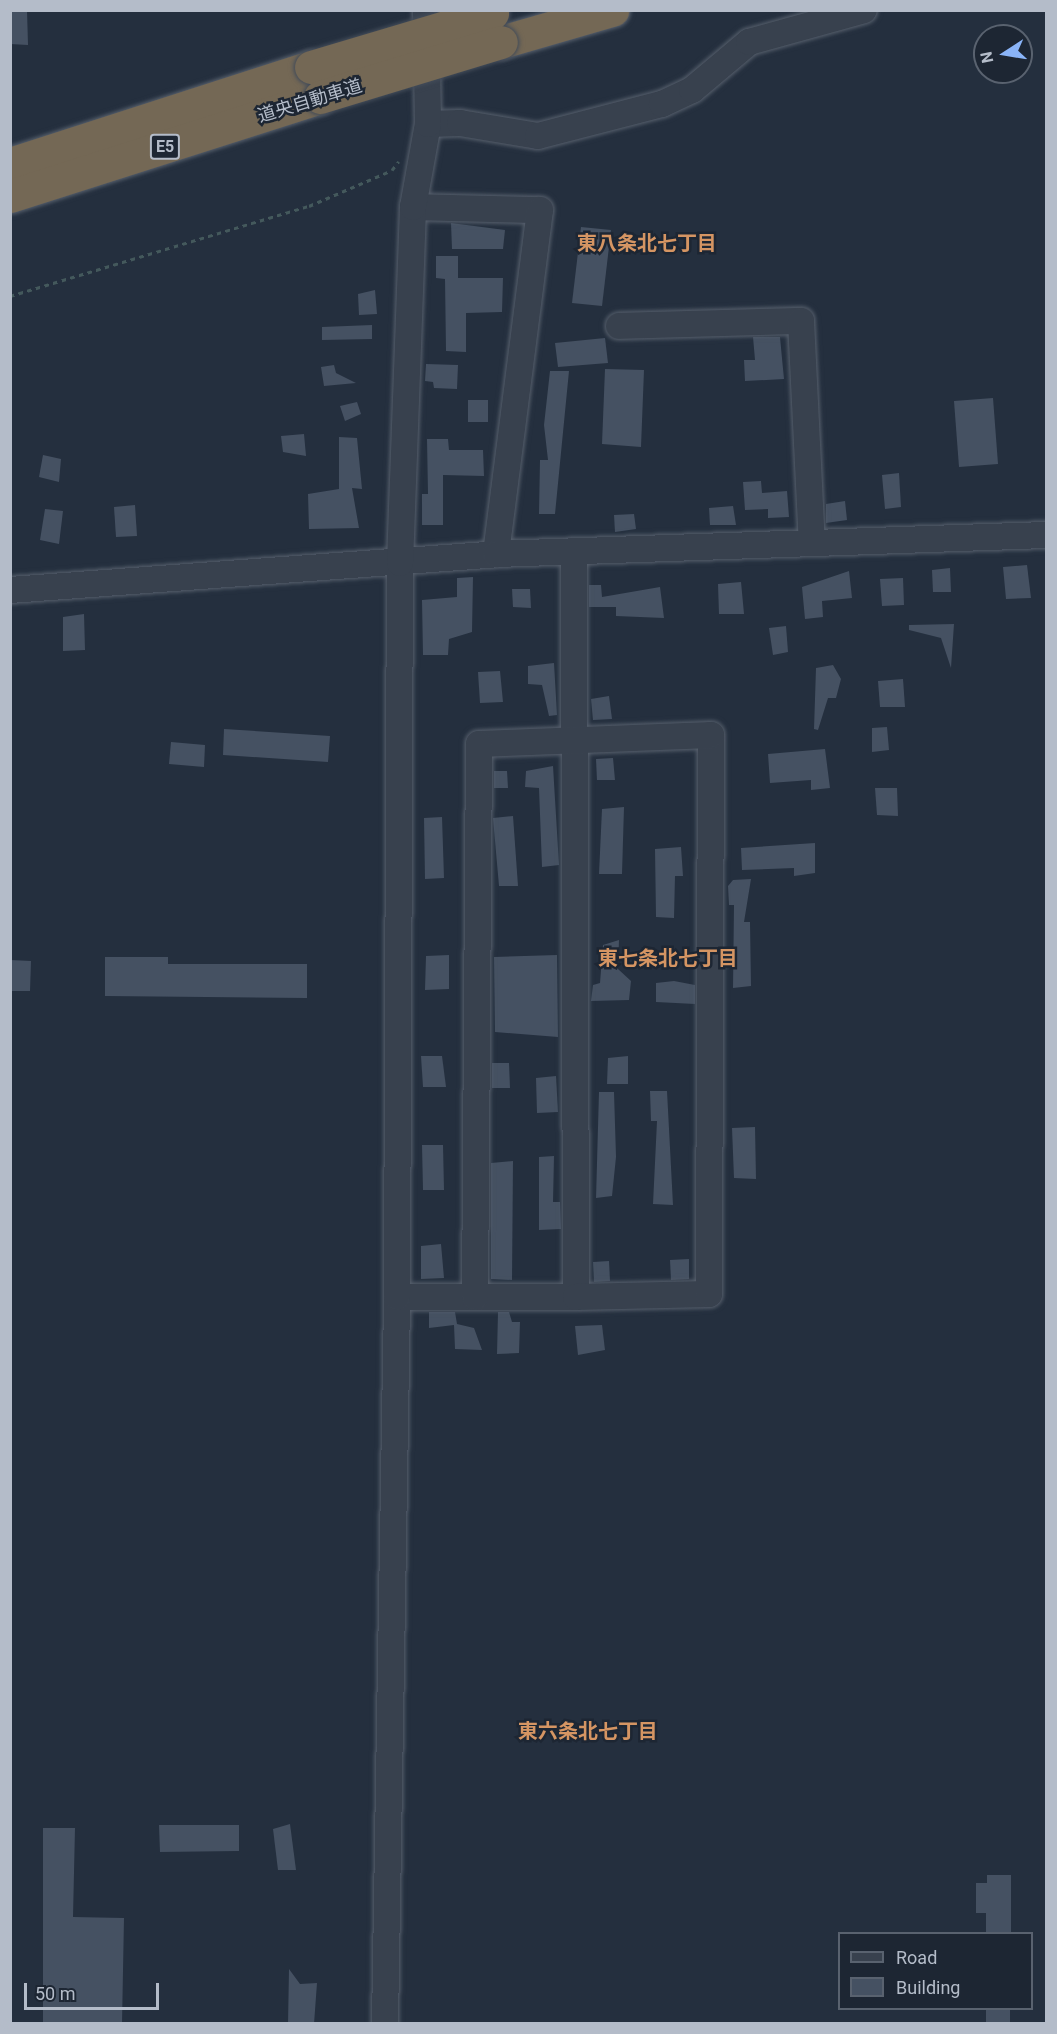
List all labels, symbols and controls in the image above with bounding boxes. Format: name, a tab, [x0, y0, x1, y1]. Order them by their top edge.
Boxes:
north arrow	[973, 24, 1033, 84]
text: N	[976, 50, 997, 65]
street label: 道央自動車道	[255, 75, 365, 127]
road number: E5	[148, 134, 182, 160]
district label: 東八条北七丁目	[577, 231, 717, 255]
district label: 東七条北七丁目	[598, 946, 738, 970]
district label: 東六条北七丁目	[518, 1719, 658, 1743]
legend	[838, 1932, 1033, 2010]
text: Road	[896, 1947, 937, 1968]
scale bar	[27, 1971, 162, 2009]
text: Building	[896, 1977, 960, 1998]
text: 50 m	[35, 1983, 75, 2004]

